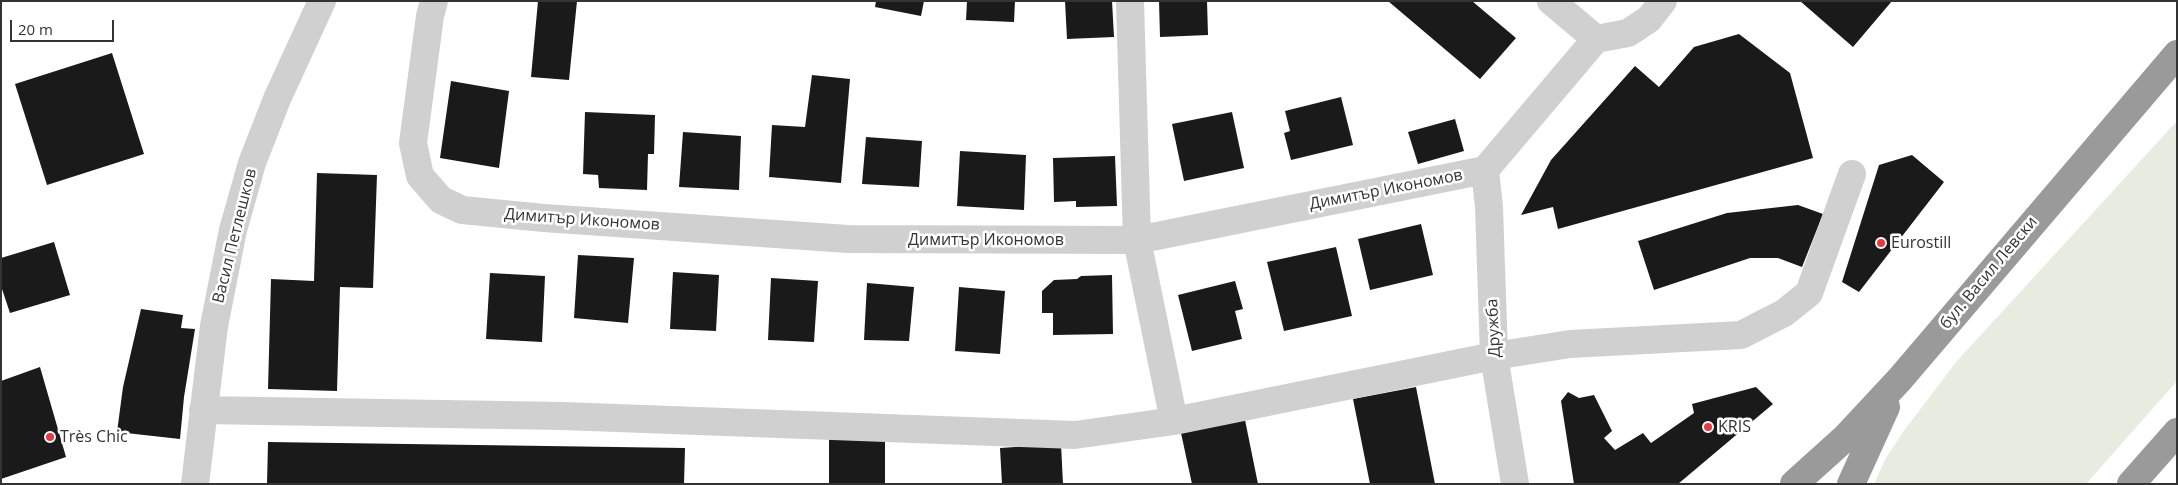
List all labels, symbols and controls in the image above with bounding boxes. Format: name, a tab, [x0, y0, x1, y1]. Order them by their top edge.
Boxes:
scale bar	[12, 10, 116, 42]
text: 20 m	[18, 19, 53, 39]
street label: Димитър Икономов	[1308, 166, 1464, 214]
street label: Васил Петлешков	[209, 167, 261, 305]
street label: Димитър Икономов	[504, 205, 660, 235]
street label: бул. Васил Левски	[1936, 213, 2042, 333]
street label: Димитър Икономов	[908, 230, 1064, 250]
place label: Eurostill	[1891, 233, 1951, 253]
marker: Eurostill	[1875, 237, 1887, 249]
street label: Дружба	[1483, 298, 1505, 358]
place label: KRIS	[1718, 417, 1751, 437]
marker: KRIS	[1702, 421, 1714, 433]
place label: Très Chic	[60, 427, 128, 447]
marker: Très Chic	[44, 431, 56, 443]

